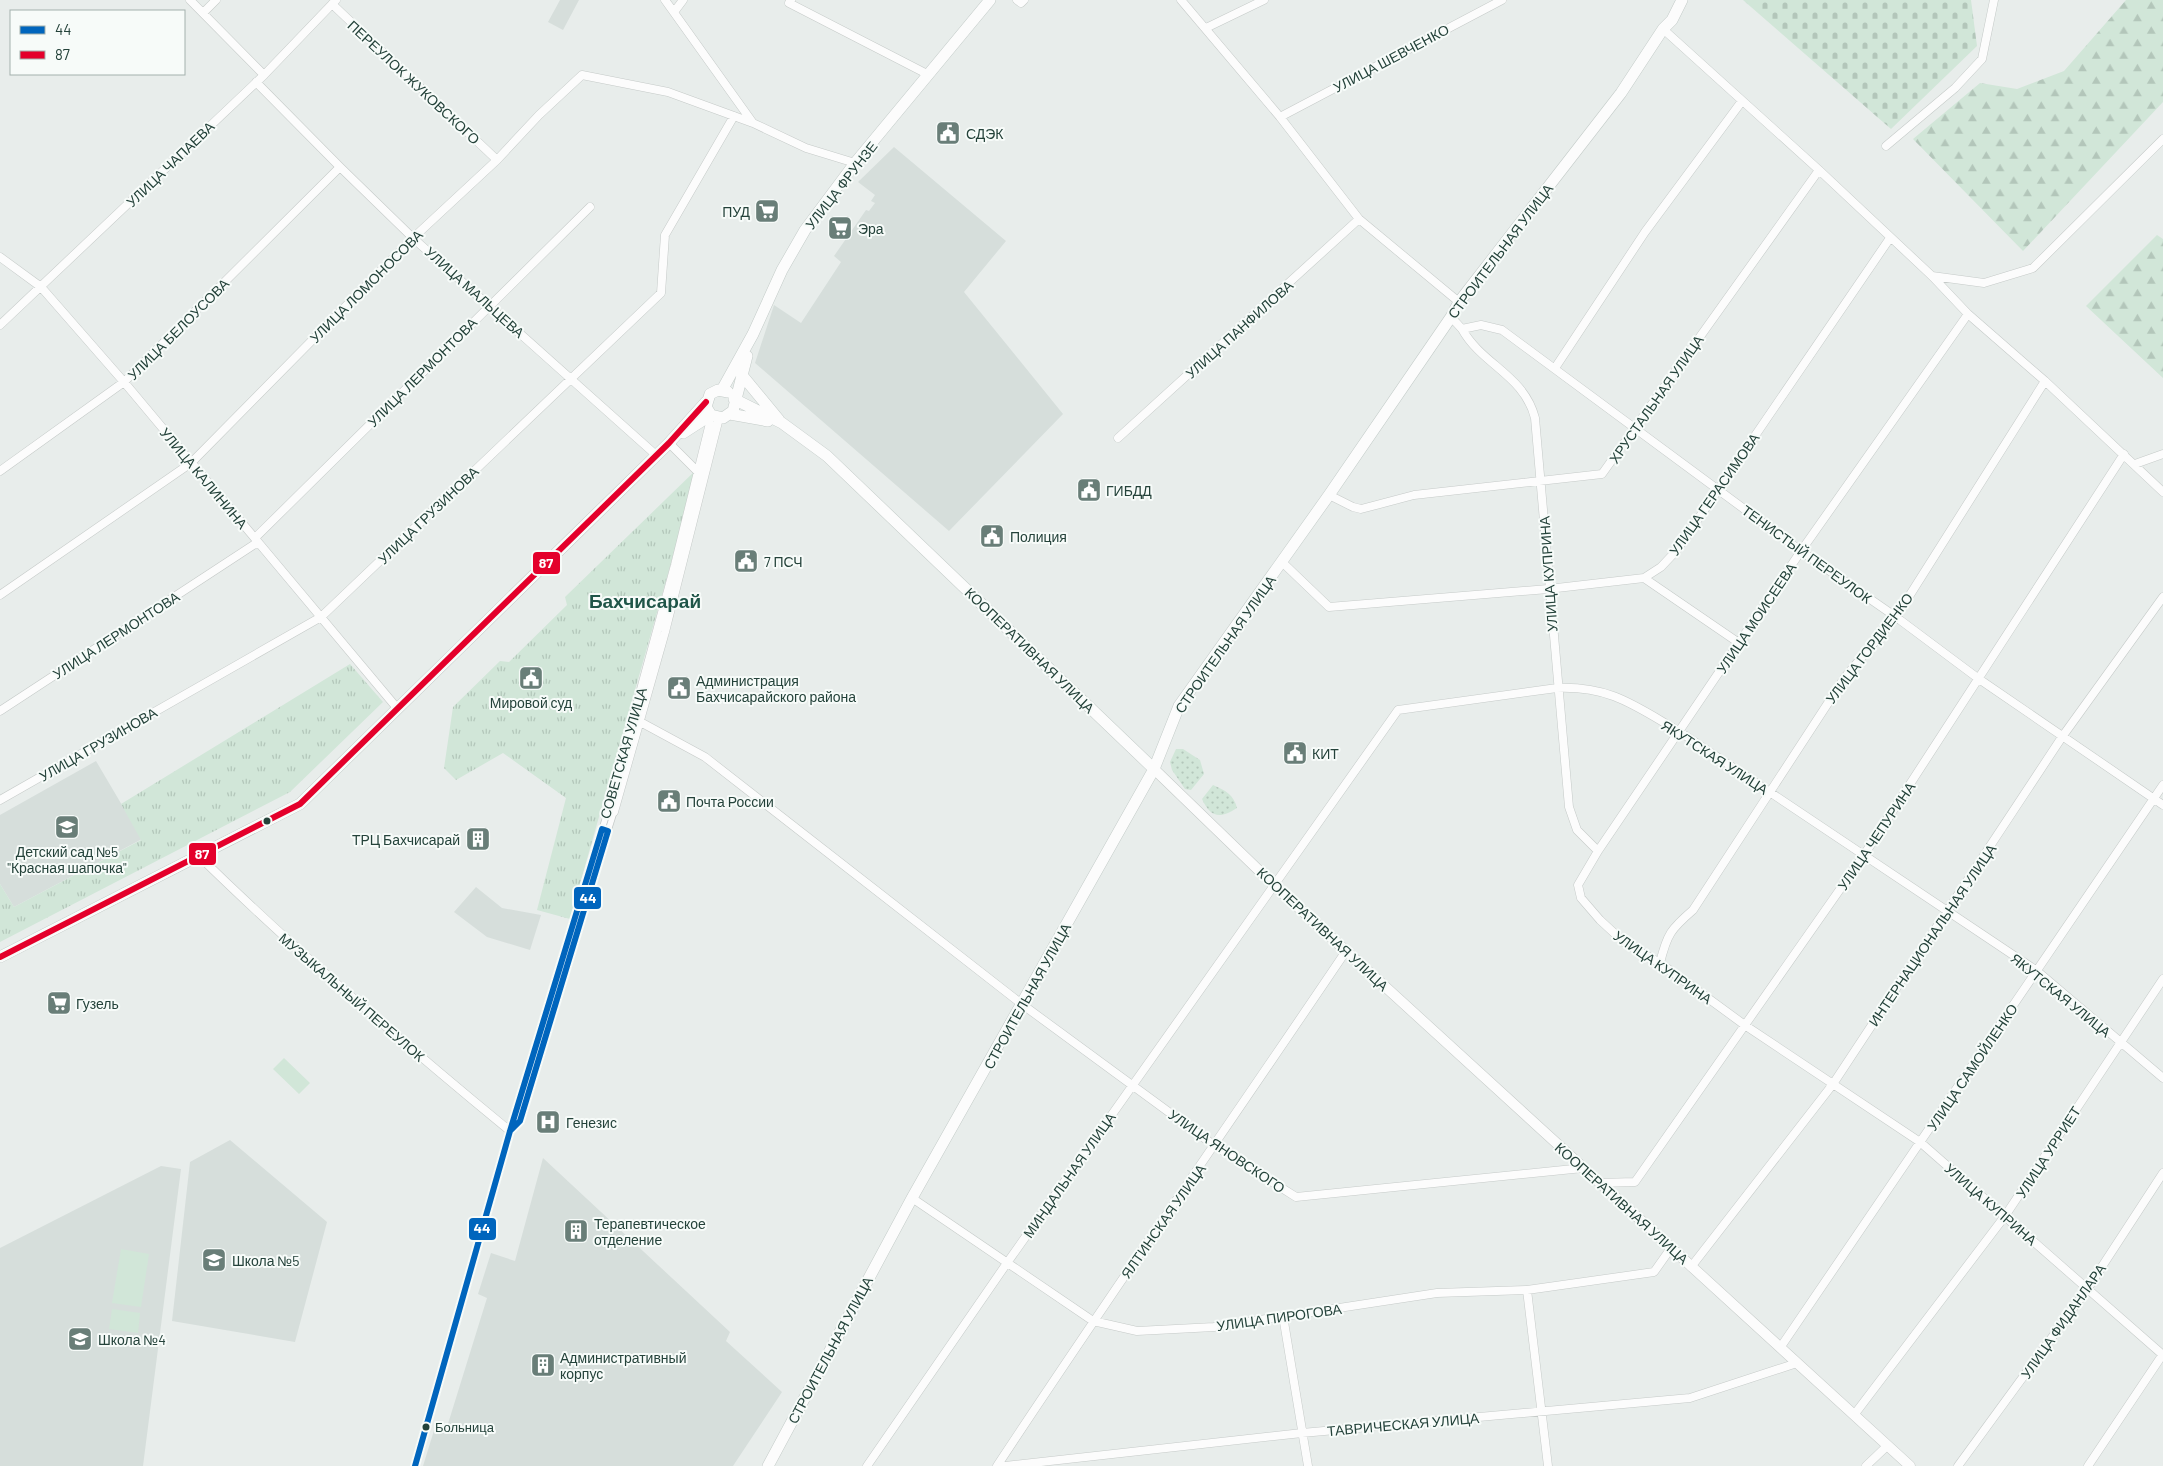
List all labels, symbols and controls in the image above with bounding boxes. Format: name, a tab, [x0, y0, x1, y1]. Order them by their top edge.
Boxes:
legend	[10, 10, 185, 75]
street label: ПЕРЕУЛОК ЖУКОВСКОГО	[345, 16, 484, 148]
text: 44	[55, 20, 72, 38]
street label: УЛИЦА ШЕВЧЕНКО	[1330, 20, 1452, 96]
text: 87	[55, 45, 70, 63]
street label: УЛИЦА ЧАПАЕВА	[123, 117, 218, 210]
public building icon: СДЭК	[935, 120, 961, 146]
place label: СДЭК	[966, 125, 1004, 142]
street label: УЛИЦА ФРУНЗЕ	[801, 138, 881, 232]
street label: СТРОИТЕЛЬНАЯ УЛИЦА	[1444, 180, 1557, 322]
supermarket icon: ПУД	[754, 198, 780, 224]
place label: ПУД	[722, 203, 751, 220]
supermarket icon: Эра	[827, 215, 853, 241]
place label: Эра	[858, 220, 884, 237]
street label: УЛИЦА ЛОМОНОСОВА	[306, 226, 426, 346]
street label: УЛИЦА МАЛЬЦЕВА	[422, 243, 529, 342]
street label: УЛИЦА БЕЛОУСОВА	[124, 274, 233, 383]
street label: УЛИЦА ПАНФИЛОВА	[1182, 276, 1297, 382]
street label: УЛИЦА ЛЕРМОНТОВА	[364, 313, 481, 430]
street label: ХРУСТАЛЬНАЯ УЛИЦА	[1605, 331, 1707, 466]
street label: УЛИЦА КАЛИНИНА	[157, 424, 252, 533]
street label: УЛИЦА ГЕРАСИМОВА	[1665, 429, 1763, 558]
street label: УЛИЦА ГРУЗИНОВА	[374, 462, 482, 567]
public building icon: ГИБДД	[1076, 477, 1102, 503]
place label: ГИБДД	[1106, 482, 1152, 499]
street label: ТЕНИСТЫЙ ПЕРЕУЛОК	[1739, 501, 1876, 607]
street label: УЛИЦА КУПРИНА	[1535, 515, 1561, 633]
public building icon: Полиция	[979, 523, 1005, 549]
place label: Полиция	[1010, 528, 1067, 545]
public building icon: 7 ПСЧ	[733, 548, 759, 574]
line badge: 87	[532, 551, 561, 575]
place label: 7 ПСЧ	[764, 553, 802, 570]
text: 87	[539, 554, 553, 571]
street label: УЛИЦА МОИСЕЕВА	[1713, 559, 1800, 677]
street label: СТРОИТЕЛЬНАЯ УЛИЦА	[1171, 571, 1279, 716]
street label: КООПЕРАТИВНАЯ УЛИЦА	[962, 584, 1099, 717]
street label: УЛИЦА ЛЕРМОНТОВА	[49, 587, 183, 682]
district label: Бахчисарай	[589, 589, 701, 612]
street label: УЛИЦА ГОРДИЕНКО	[1822, 589, 1916, 707]
public building icon: Мировой суд	[518, 665, 544, 691]
place label: Администрация Бахчисарайского района	[696, 672, 856, 705]
public building icon: Администрация Бахчисарайского района	[666, 675, 692, 701]
street label: СОВЕТСКАЯ УЛИЦА	[596, 685, 650, 821]
place label: Мировой суд	[490, 694, 572, 711]
street label: УЛИЦА ГРУЗИНОВА	[36, 703, 160, 785]
street label: ЯКУТСКАЯ УЛИЦА	[1658, 716, 1772, 798]
public building icon: КИТ	[1282, 740, 1308, 766]
place label: КИТ	[1312, 745, 1339, 762]
street label: УЛИЦА ЧЕПУРИНА	[1834, 778, 1919, 893]
public building icon: Почта России	[656, 788, 682, 814]
place label: Почта России	[686, 793, 774, 810]
school or university icon: Детский сад №5 "Красная шапочка"	[54, 814, 80, 840]
unlabelled marker	[262, 816, 272, 826]
building icon: ТРЦ Бахчисарай	[465, 826, 491, 852]
place label: ТРЦ Бахчисарай	[352, 831, 460, 848]
street label: ИНТЕРНАЦИОНАЛЬНАЯ УЛИЦА	[1865, 840, 2000, 1029]
line badge: 87	[188, 842, 217, 866]
place label: Детский сад №5 "Красная шапочка"	[7, 843, 127, 876]
text: 87	[195, 845, 209, 862]
street label: КООПЕРАТИВНАЯ УЛИЦА	[1254, 864, 1393, 995]
line badge: 44	[573, 886, 602, 910]
text: 44	[580, 889, 596, 906]
street label: СТРОИТЕЛЬНАЯ УЛИЦА	[980, 920, 1075, 1072]
street label: УЛИЦА КУПРИНА	[1610, 927, 1716, 1008]
street label: МУЗЫКАЛЬНЫЙ ПЕРЕУЛОК	[276, 929, 429, 1065]
street label: ЯКУТСКАЯ УЛИЦА	[2008, 949, 2115, 1041]
supermarket icon: Гузель	[46, 990, 72, 1016]
place label: Гузель	[76, 995, 119, 1012]
street label: УЛИЦА САМОЙЛЕНКО	[1923, 1000, 2021, 1134]
street label: УЛИЦА УРРИЕТ	[2012, 1103, 2084, 1201]
street label: УЛИЦА ЯНОВСКОГО	[1166, 1106, 1289, 1196]
hospital icon: Генезис	[535, 1109, 561, 1135]
street label: МИНДАЛЬНАЯ УЛИЦА	[1019, 1109, 1119, 1241]
place label: Генезис	[566, 1114, 617, 1131]
street label: КООПЕРАТИВНАЯ УЛИЦА	[1552, 1139, 1693, 1268]
street label: УЛИЦА КУПРИНА	[1942, 1159, 2041, 1249]
street label: ЯЛТИНСКАЯ УЛИЦА	[1117, 1160, 1209, 1282]
place label: Терапевтическое отделение	[594, 1215, 706, 1248]
line badge: 44	[468, 1217, 497, 1241]
building icon: Терапевтическое отделение	[563, 1218, 589, 1244]
text: 44	[474, 1219, 490, 1236]
school or university icon: Школа №5	[201, 1247, 227, 1273]
place label: Школа №5	[232, 1252, 300, 1269]
street label: УЛИЦА ФИДАНЛАРА	[2017, 1260, 2109, 1382]
street label: СТРОИТЕЛЬНАЯ УЛИЦА	[784, 1273, 876, 1426]
street label: УЛИЦА ПИРОГОВА	[1215, 1300, 1343, 1334]
school or university icon: Школа №4	[67, 1326, 93, 1352]
place label: Школа №4	[98, 1331, 166, 1348]
place label: Административный корпус	[560, 1349, 686, 1382]
building icon: Административный корпус	[530, 1352, 556, 1378]
street label: ТАВРИЧЕСКАЯ УЛИЦА	[1326, 1409, 1480, 1439]
place label: Больница	[435, 1419, 495, 1435]
marker: Больница	[421, 1422, 431, 1432]

